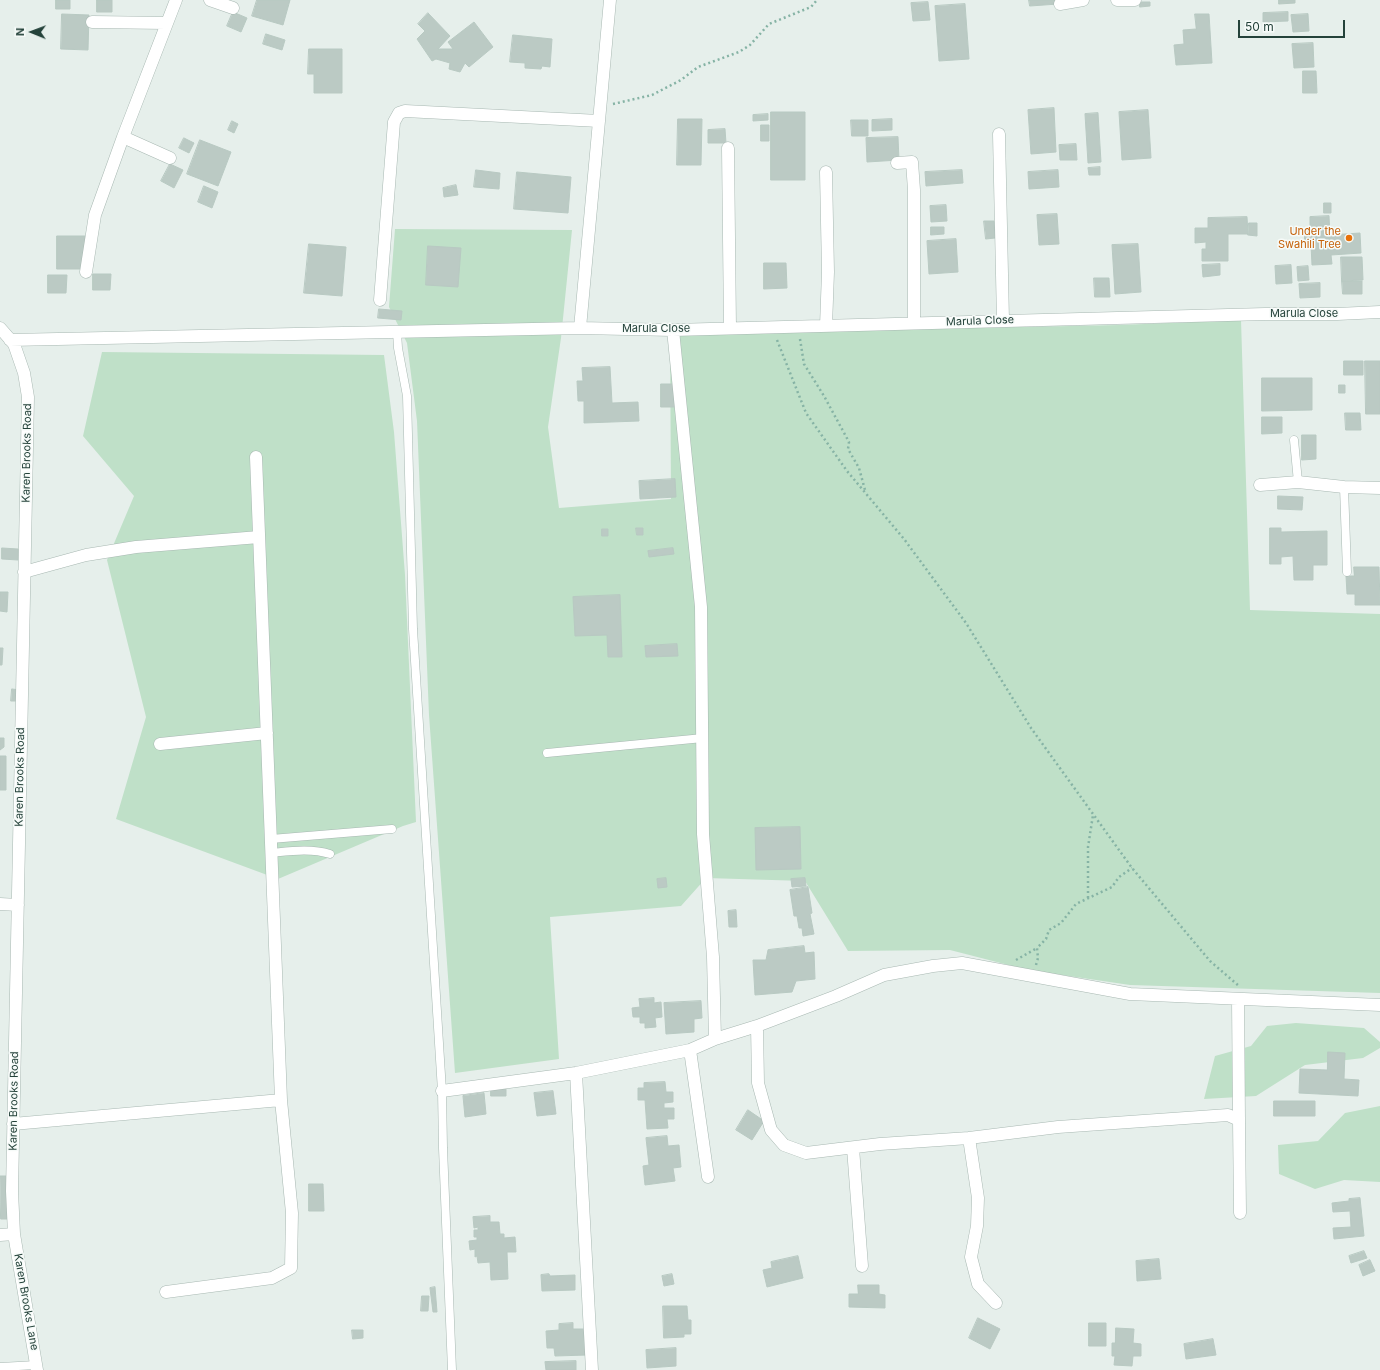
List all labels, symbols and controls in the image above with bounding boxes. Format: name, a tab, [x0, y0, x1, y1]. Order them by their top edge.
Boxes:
north arrow	[12, 12, 52, 52]
scale bar	[1240, 12, 1347, 38]
text: 50 m	[1245, 19, 1274, 34]
text: N	[13, 27, 27, 36]
place label: Under the Swahili Tree	[1278, 225, 1341, 251]
marker: Under the Swahili Tree	[1344, 233, 1354, 243]
street label: Marula Close	[1270, 307, 1338, 321]
street label: Marula Close	[946, 313, 1014, 329]
street label: Marula Close	[622, 322, 690, 336]
street label: Karen Brooks Road	[20, 403, 34, 503]
street label: Karen Brooks Road	[13, 727, 27, 827]
street label: Karen Brooks Road	[7, 1051, 21, 1151]
street label: Karen Brooks Lane	[11, 1253, 41, 1351]

